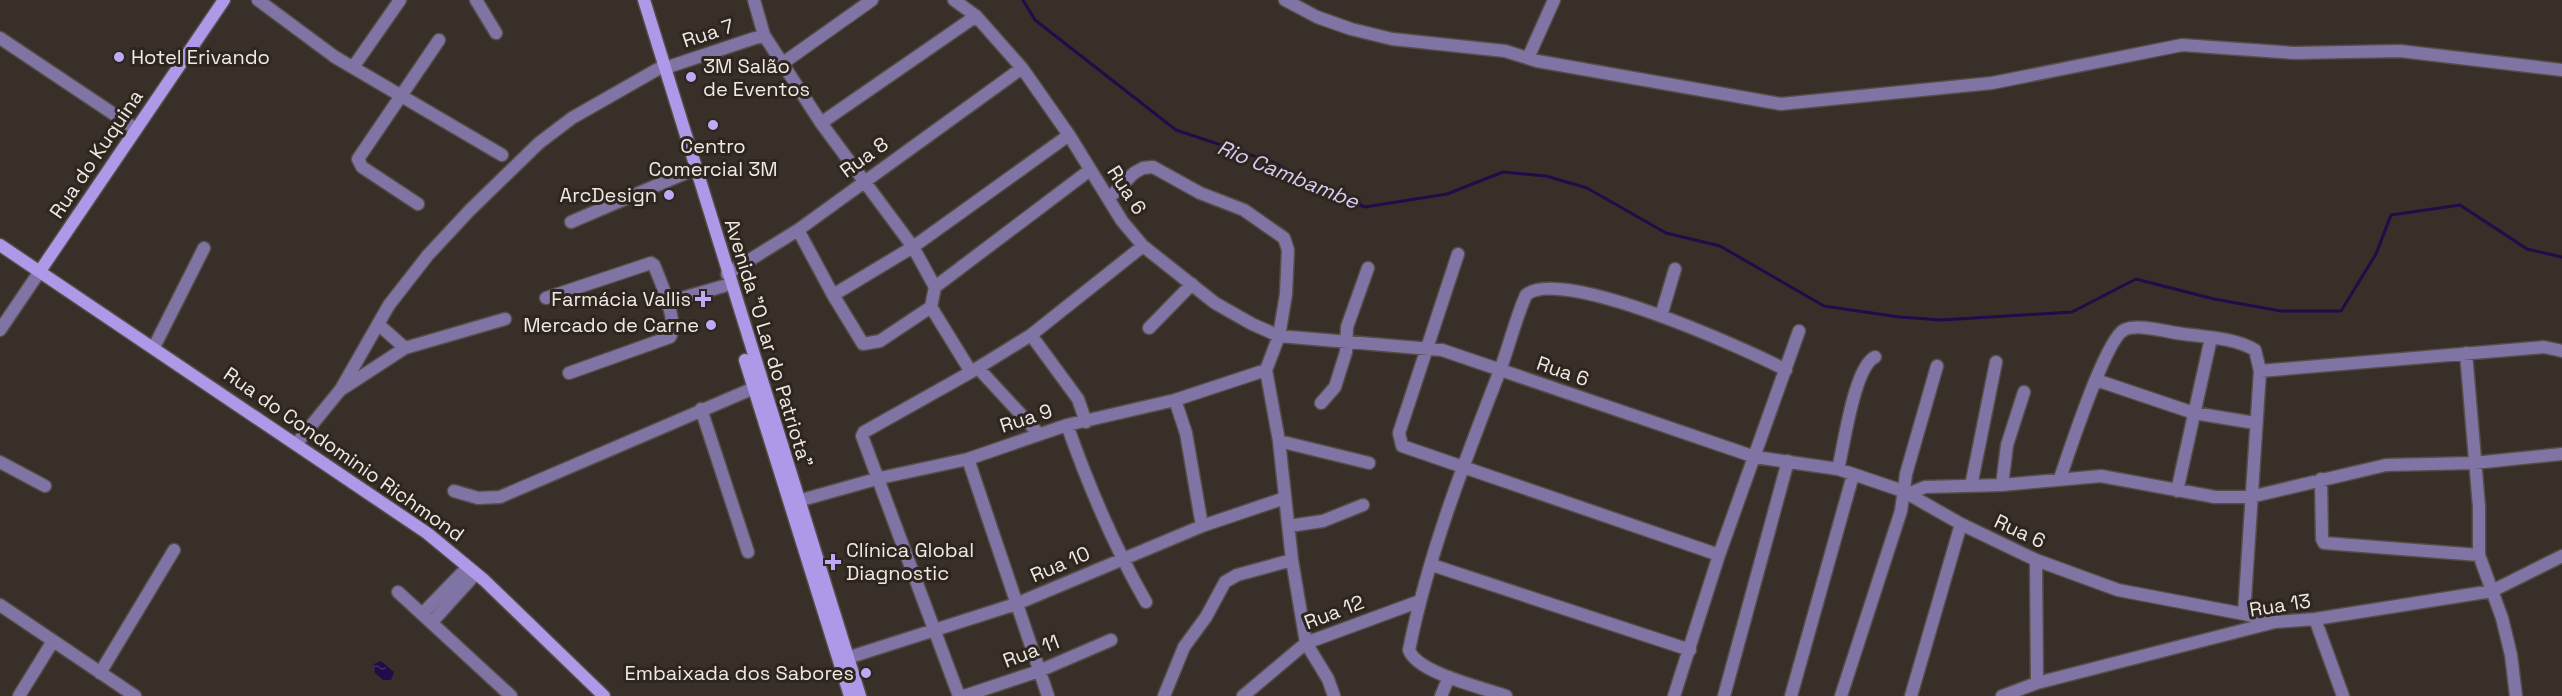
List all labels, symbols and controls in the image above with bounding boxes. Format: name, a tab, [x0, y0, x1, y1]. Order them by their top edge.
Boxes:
street label: Rua 7	[679, 12, 737, 54]
place label: Hotel Erivando	[131, 44, 270, 70]
marker: Hotel Erivando	[112, 50, 126, 64]
place label: 3M Salão de Eventos	[703, 53, 810, 102]
marker: 3M Salão de Eventos	[684, 70, 698, 84]
street label: Rua do Kuquina	[43, 85, 149, 223]
marker: Centro Comercial 3M	[706, 118, 720, 132]
street label: Rua 8	[835, 131, 893, 183]
place label: Centro Comercial 3M	[648, 133, 778, 182]
water label: Rio Cambambe	[1213, 133, 1364, 215]
street label: Rua 6	[1101, 160, 1153, 220]
place label: ArcDesign	[560, 182, 657, 208]
marker: ArcDesign	[662, 188, 676, 202]
street label: Avenida "O Lar do Patriota"	[719, 216, 819, 470]
place label: Farmácia Vallis	[551, 286, 691, 312]
marker: Farmácia Vallis	[696, 292, 710, 306]
place label: Mercado de Carne	[523, 312, 699, 338]
marker: Mercado de Carne	[704, 318, 718, 332]
street label: Rua 6	[1533, 350, 1593, 392]
street label: Rua do Condominio Richmond	[219, 361, 469, 547]
street label: Rua 9	[996, 397, 1056, 439]
street label: Rua 6	[1990, 508, 2050, 554]
place label: Clínica Global Diagnostic	[846, 537, 974, 586]
street label: Rua 10	[1026, 540, 1094, 588]
marker: Clínica Global Diagnostic	[824, 553, 842, 571]
street label: Rua 13	[2247, 587, 2313, 623]
street label: Rua 12	[1300, 589, 1368, 635]
street label: Rua 11	[999, 628, 1063, 674]
place label: Embaixada dos Sabores	[624, 660, 854, 686]
marker: Embaixada dos Sabores	[859, 666, 873, 680]

